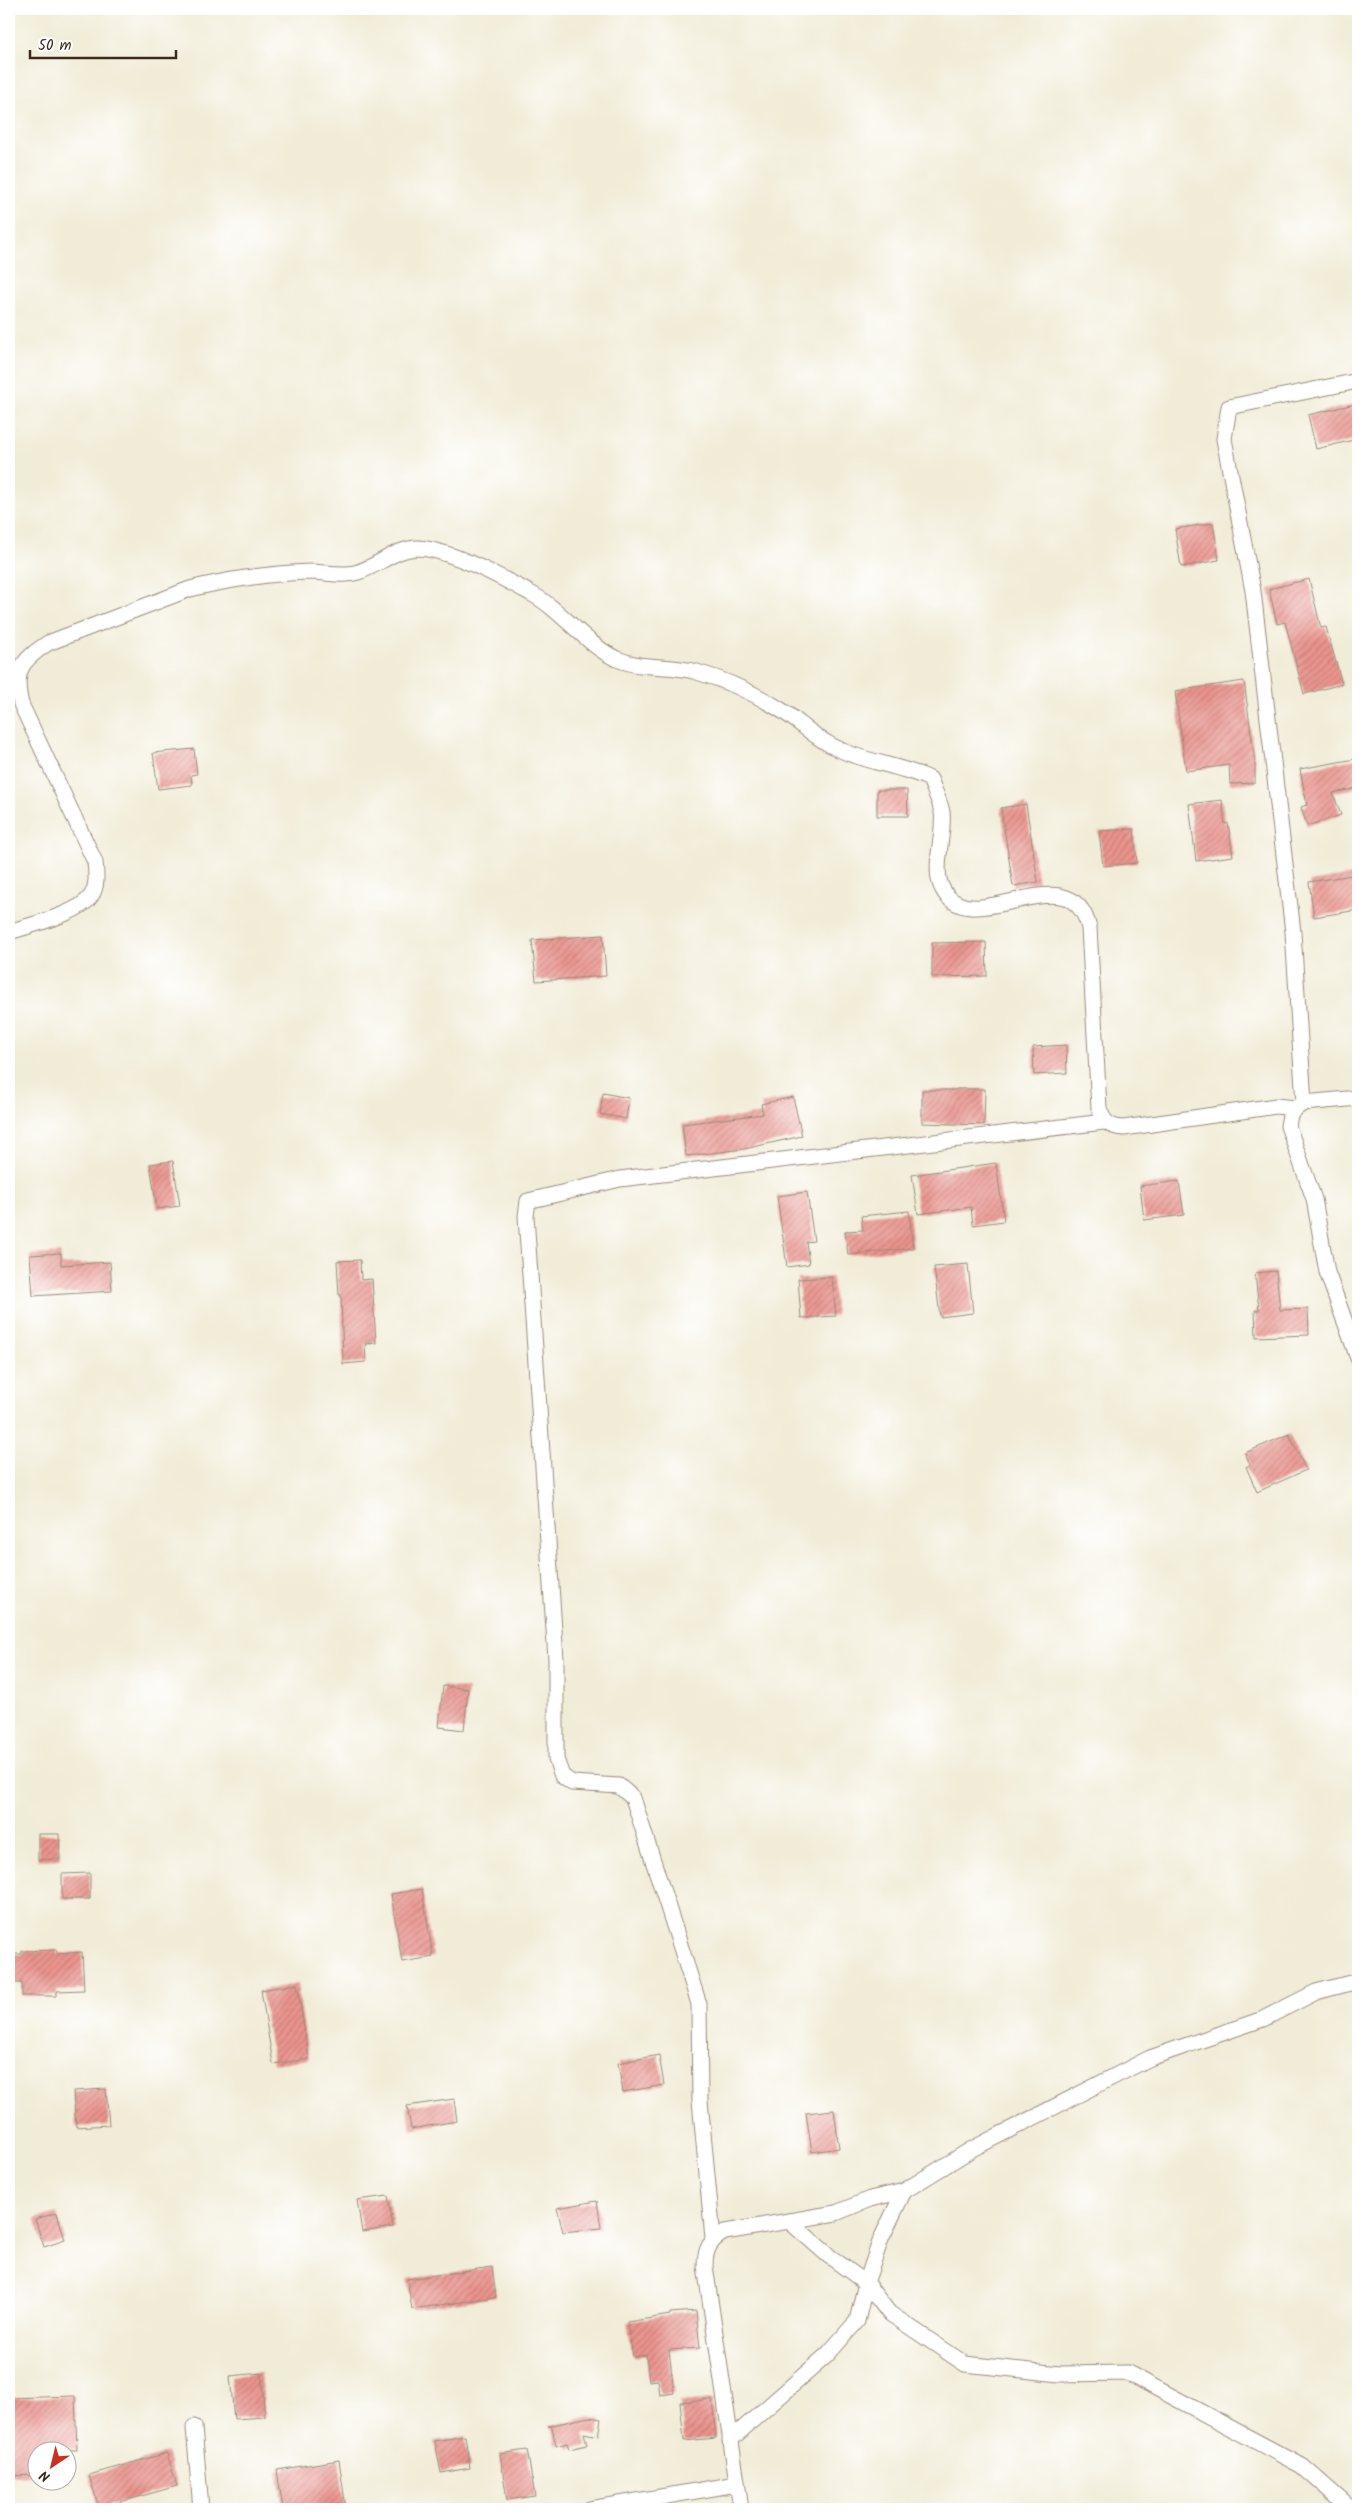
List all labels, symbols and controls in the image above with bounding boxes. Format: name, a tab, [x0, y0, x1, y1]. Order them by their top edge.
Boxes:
scale bar	[30, 28, 176, 60]
text: 50 m	[38, 34, 72, 58]
north arrow	[28, 2440, 78, 2490]
text: N	[35, 2464, 55, 2487]

